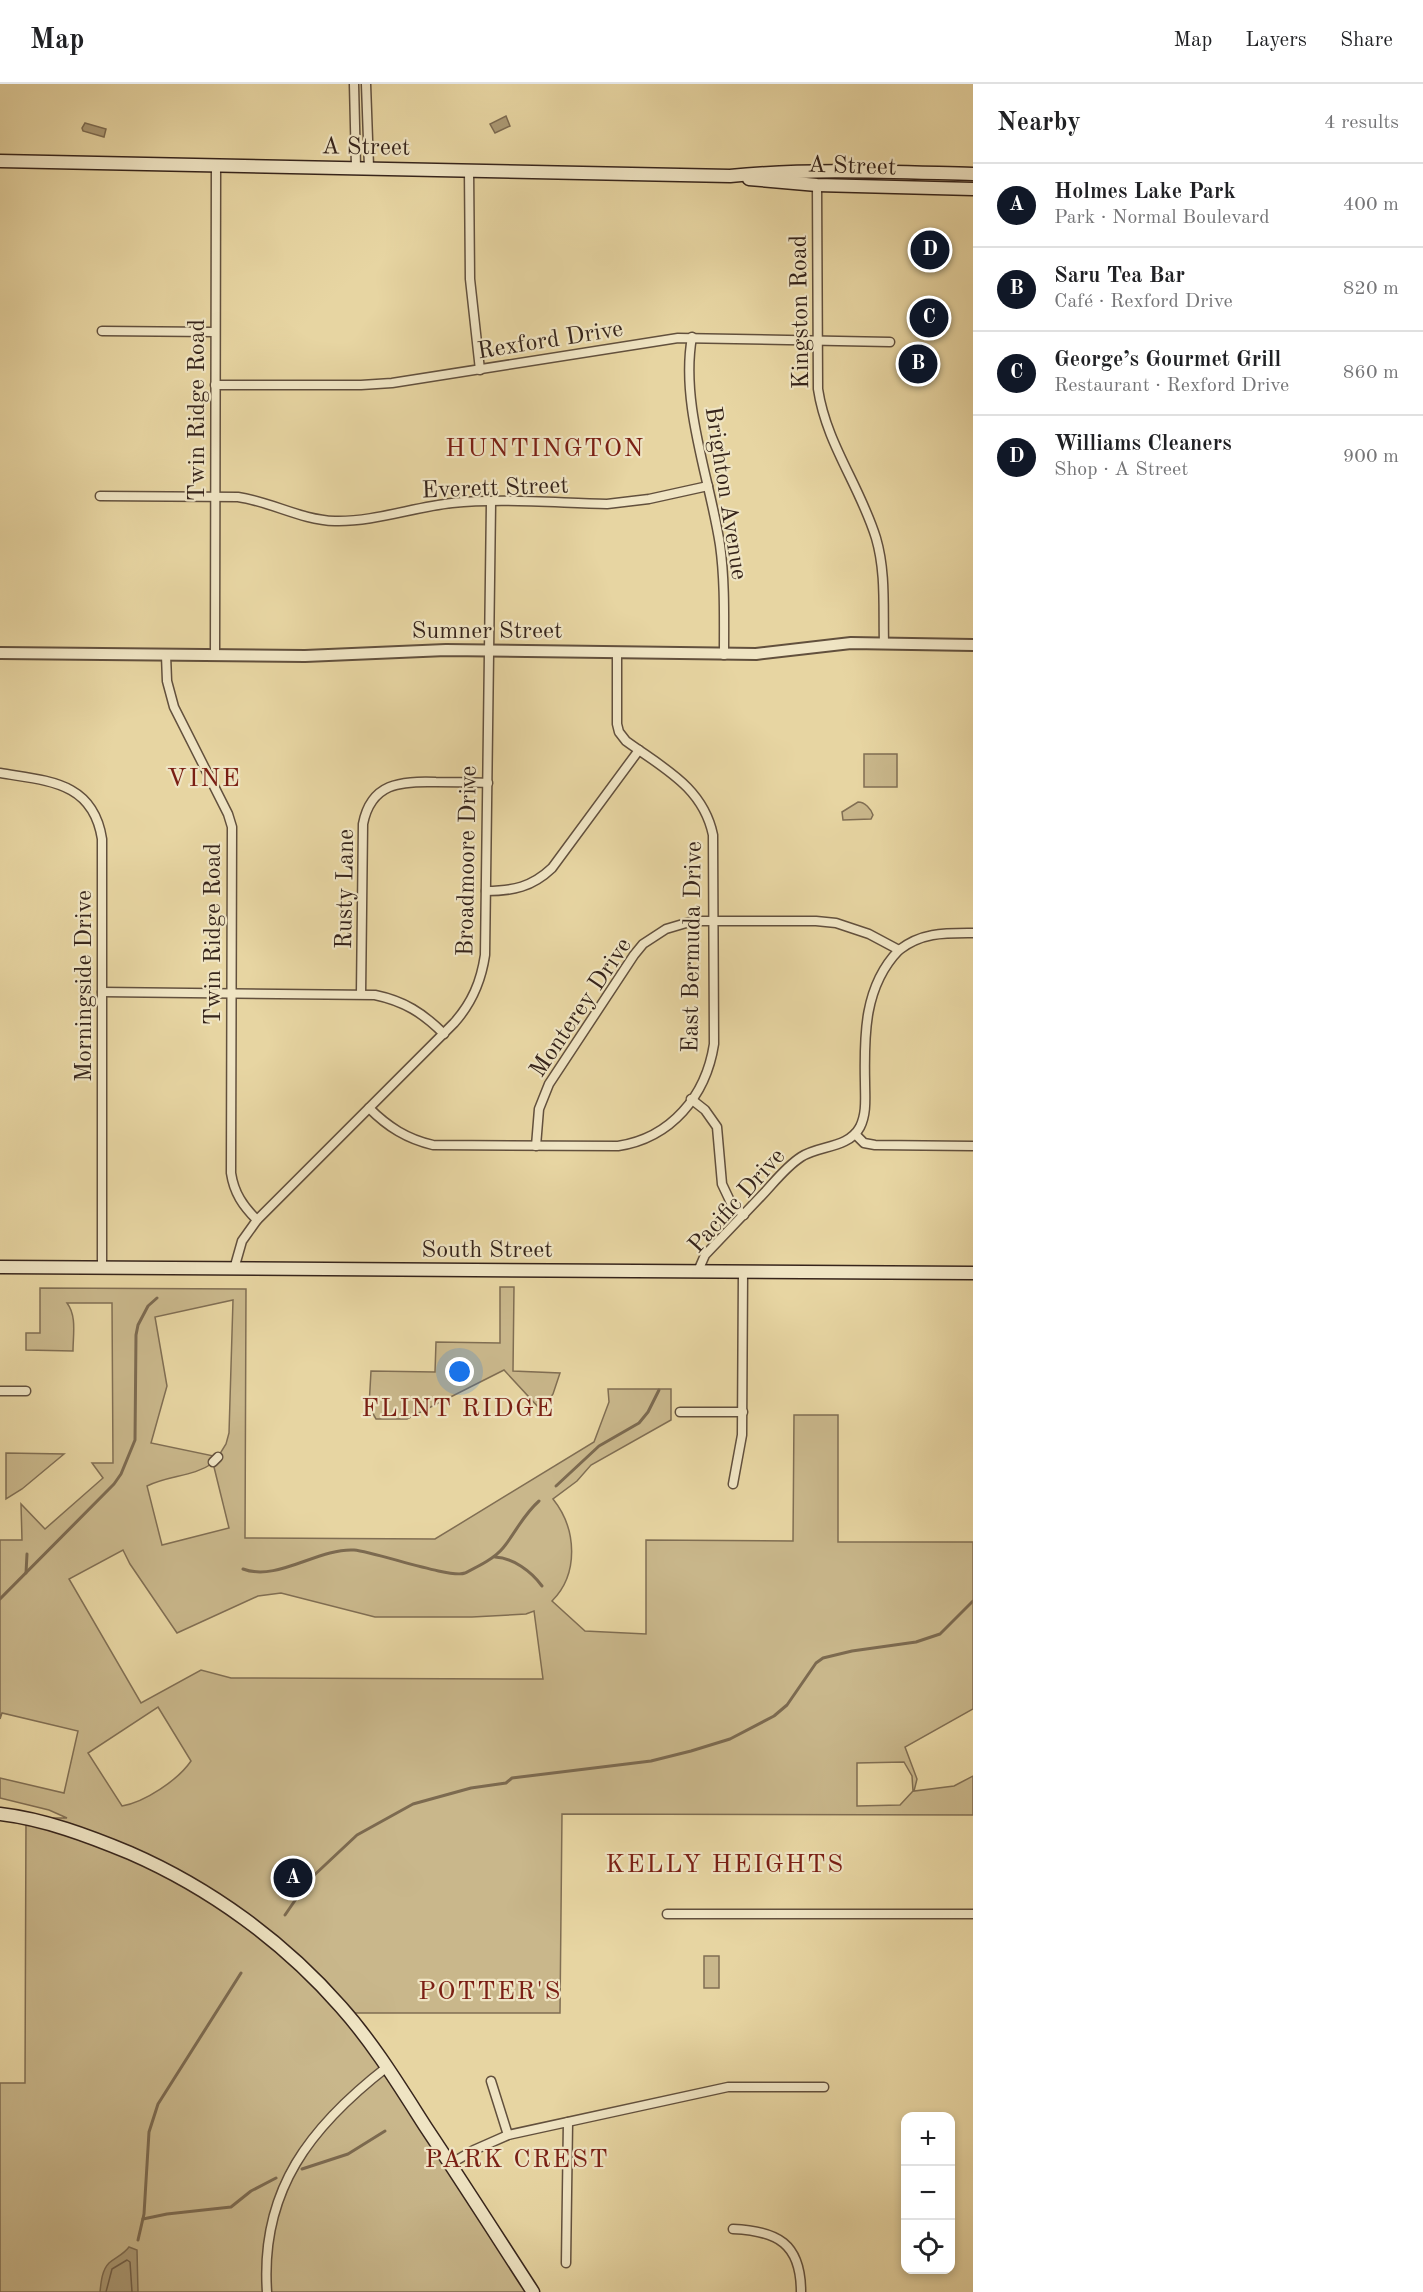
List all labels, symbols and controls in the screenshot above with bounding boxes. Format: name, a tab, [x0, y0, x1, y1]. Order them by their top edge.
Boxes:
text: Map	[30, 27, 84, 55]
text: Map	[1173, 30, 1212, 51]
text: Layers	[1245, 30, 1307, 51]
text: Share	[1340, 30, 1393, 51]
text: Nearby	[997, 110, 1081, 136]
text: 4 results	[1324, 113, 1399, 133]
street label: A Street	[321, 135, 410, 161]
street label: A Street	[807, 153, 897, 181]
text: Holmes Lake Park	[1054, 181, 1236, 203]
text: A	[1009, 195, 1024, 215]
text: 400 m	[1343, 195, 1399, 215]
text: Park · Normal Boulevard	[1054, 208, 1270, 228]
pin: D	[910, 228, 950, 272]
street label: Kingston Road	[788, 235, 814, 389]
text: Saru Tea Bar	[1054, 265, 1185, 287]
text: B	[1009, 279, 1024, 299]
text: 820 m	[1343, 279, 1399, 299]
text: Café · Rexford Drive	[1054, 292, 1233, 312]
pin: C	[910, 296, 948, 340]
street label: Rexford Drive	[476, 318, 625, 364]
street label: Twin Ridge Road	[186, 319, 210, 501]
pin: B	[898, 342, 938, 386]
text: George’s Gourmet Grill	[1054, 349, 1281, 371]
text: C	[1010, 363, 1023, 383]
text: 860 m	[1343, 363, 1399, 383]
text: Restaurant · Rexford Drive	[1054, 376, 1289, 396]
street label: Brighton Avenue	[699, 405, 751, 582]
text: Williams Cleaners	[1054, 433, 1232, 455]
district label: HUNTINGTON	[445, 436, 645, 462]
text: D	[1009, 447, 1024, 467]
text: 900 m	[1343, 447, 1399, 467]
text: Shop · A Street	[1054, 460, 1188, 480]
street label: Everett Street	[421, 474, 569, 504]
street label: Sumner Street	[412, 620, 562, 644]
street label: Broadmoore Drive	[454, 765, 482, 957]
district label: VINE	[167, 766, 241, 792]
street label: Rusty Lane	[333, 829, 359, 949]
street label: East Bermuda Drive	[679, 841, 707, 1053]
street label: Twin Ridge Road	[202, 843, 226, 1025]
street label: Morningside Drive	[73, 890, 97, 1082]
street label: Monterey Drive	[526, 934, 637, 1082]
street label: Pacific Drive	[685, 1144, 790, 1258]
street label: South Street	[421, 1239, 553, 1263]
your location	[445, 1357, 474, 1386]
district label: FLINT RIDGE	[361, 1396, 555, 1422]
district label: KELLY HEIGHTS	[605, 1852, 845, 1878]
pin: A	[274, 1856, 312, 1900]
district label: POTTER'S	[418, 1979, 562, 2005]
map controls	[901, 2112, 955, 2274]
button: +	[901, 2112, 955, 2166]
district label: PARK CREST	[425, 2147, 609, 2173]
button: −	[901, 2166, 955, 2220]
button: locate	[901, 2220, 955, 2274]

